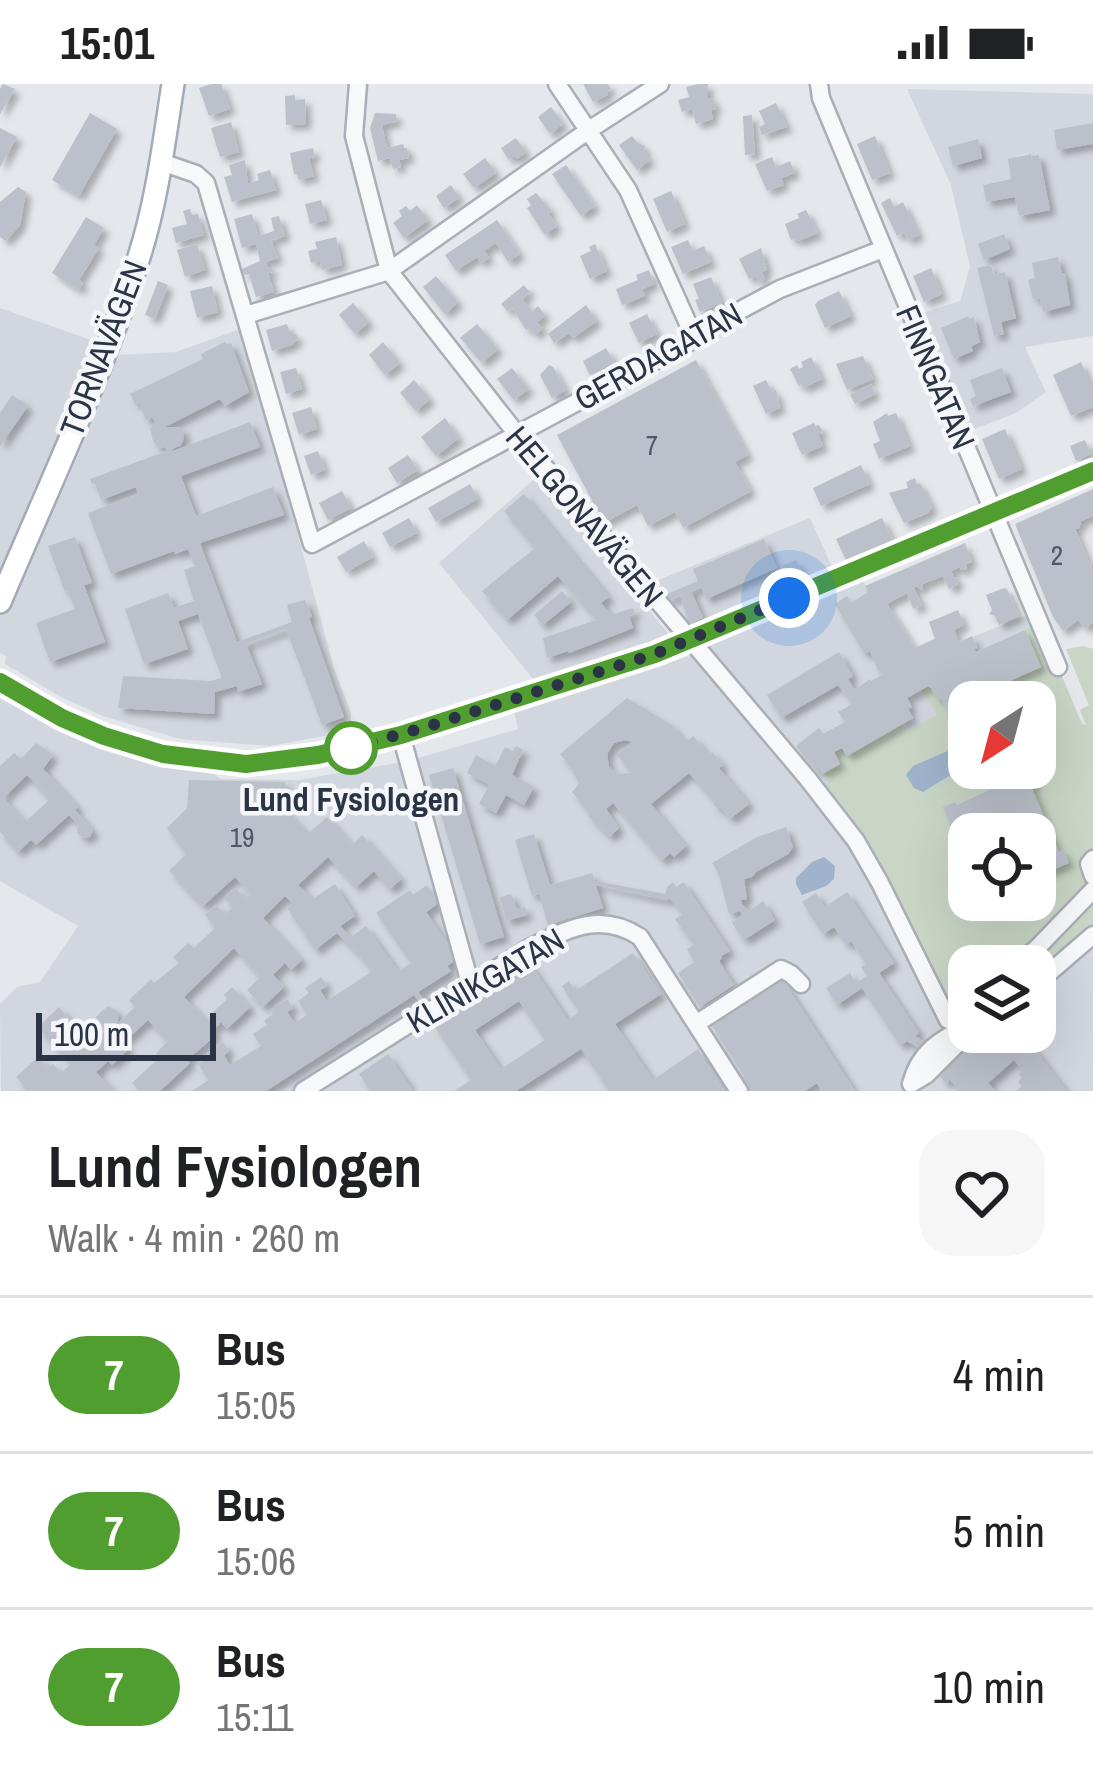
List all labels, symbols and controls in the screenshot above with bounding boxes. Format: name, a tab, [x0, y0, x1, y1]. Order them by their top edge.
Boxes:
text: 15:01	[60, 12, 154, 73]
street label: TORNAVÄGEN	[49, 254, 157, 442]
street label: GERDAGATAN	[566, 292, 750, 420]
street label: FINNGATAN	[886, 298, 986, 456]
street label: HELGONAVÄGEN	[496, 416, 674, 616]
house number: 7	[646, 427, 658, 463]
house number: 2	[1051, 537, 1063, 573]
your location	[759, 568, 819, 628]
north arrow	[948, 681, 1056, 789]
map controls	[948, 681, 1056, 1053]
marker: Lund Fysiologen	[326, 723, 376, 773]
place label: Lund Fysiologen	[243, 777, 459, 821]
button: locate	[948, 813, 1056, 921]
house number: 19	[230, 819, 254, 855]
street label: KLINIKGATAN	[398, 917, 572, 1043]
button: layers	[948, 945, 1056, 1053]
scale bar	[36, 1007, 216, 1060]
text: 100 m	[54, 1012, 129, 1056]
text: Lund Fysiologen	[48, 1128, 422, 1205]
button: heart	[919, 1130, 1045, 1256]
text: Walk · 4 min · 260 m	[48, 1212, 340, 1264]
text: Bus	[216, 1318, 286, 1379]
text: 4 min	[953, 1344, 1045, 1405]
text: 7	[104, 1347, 124, 1403]
text: 15:05	[216, 1379, 296, 1431]
text: Bus	[216, 1474, 286, 1535]
text: 5 min	[953, 1500, 1045, 1561]
text: 7	[104, 1503, 124, 1559]
text: 15:06	[216, 1535, 296, 1587]
text: Bus	[216, 1630, 286, 1691]
text: 10 min	[932, 1656, 1045, 1717]
text: 7	[104, 1659, 124, 1715]
text: 15:11	[216, 1691, 294, 1743]

